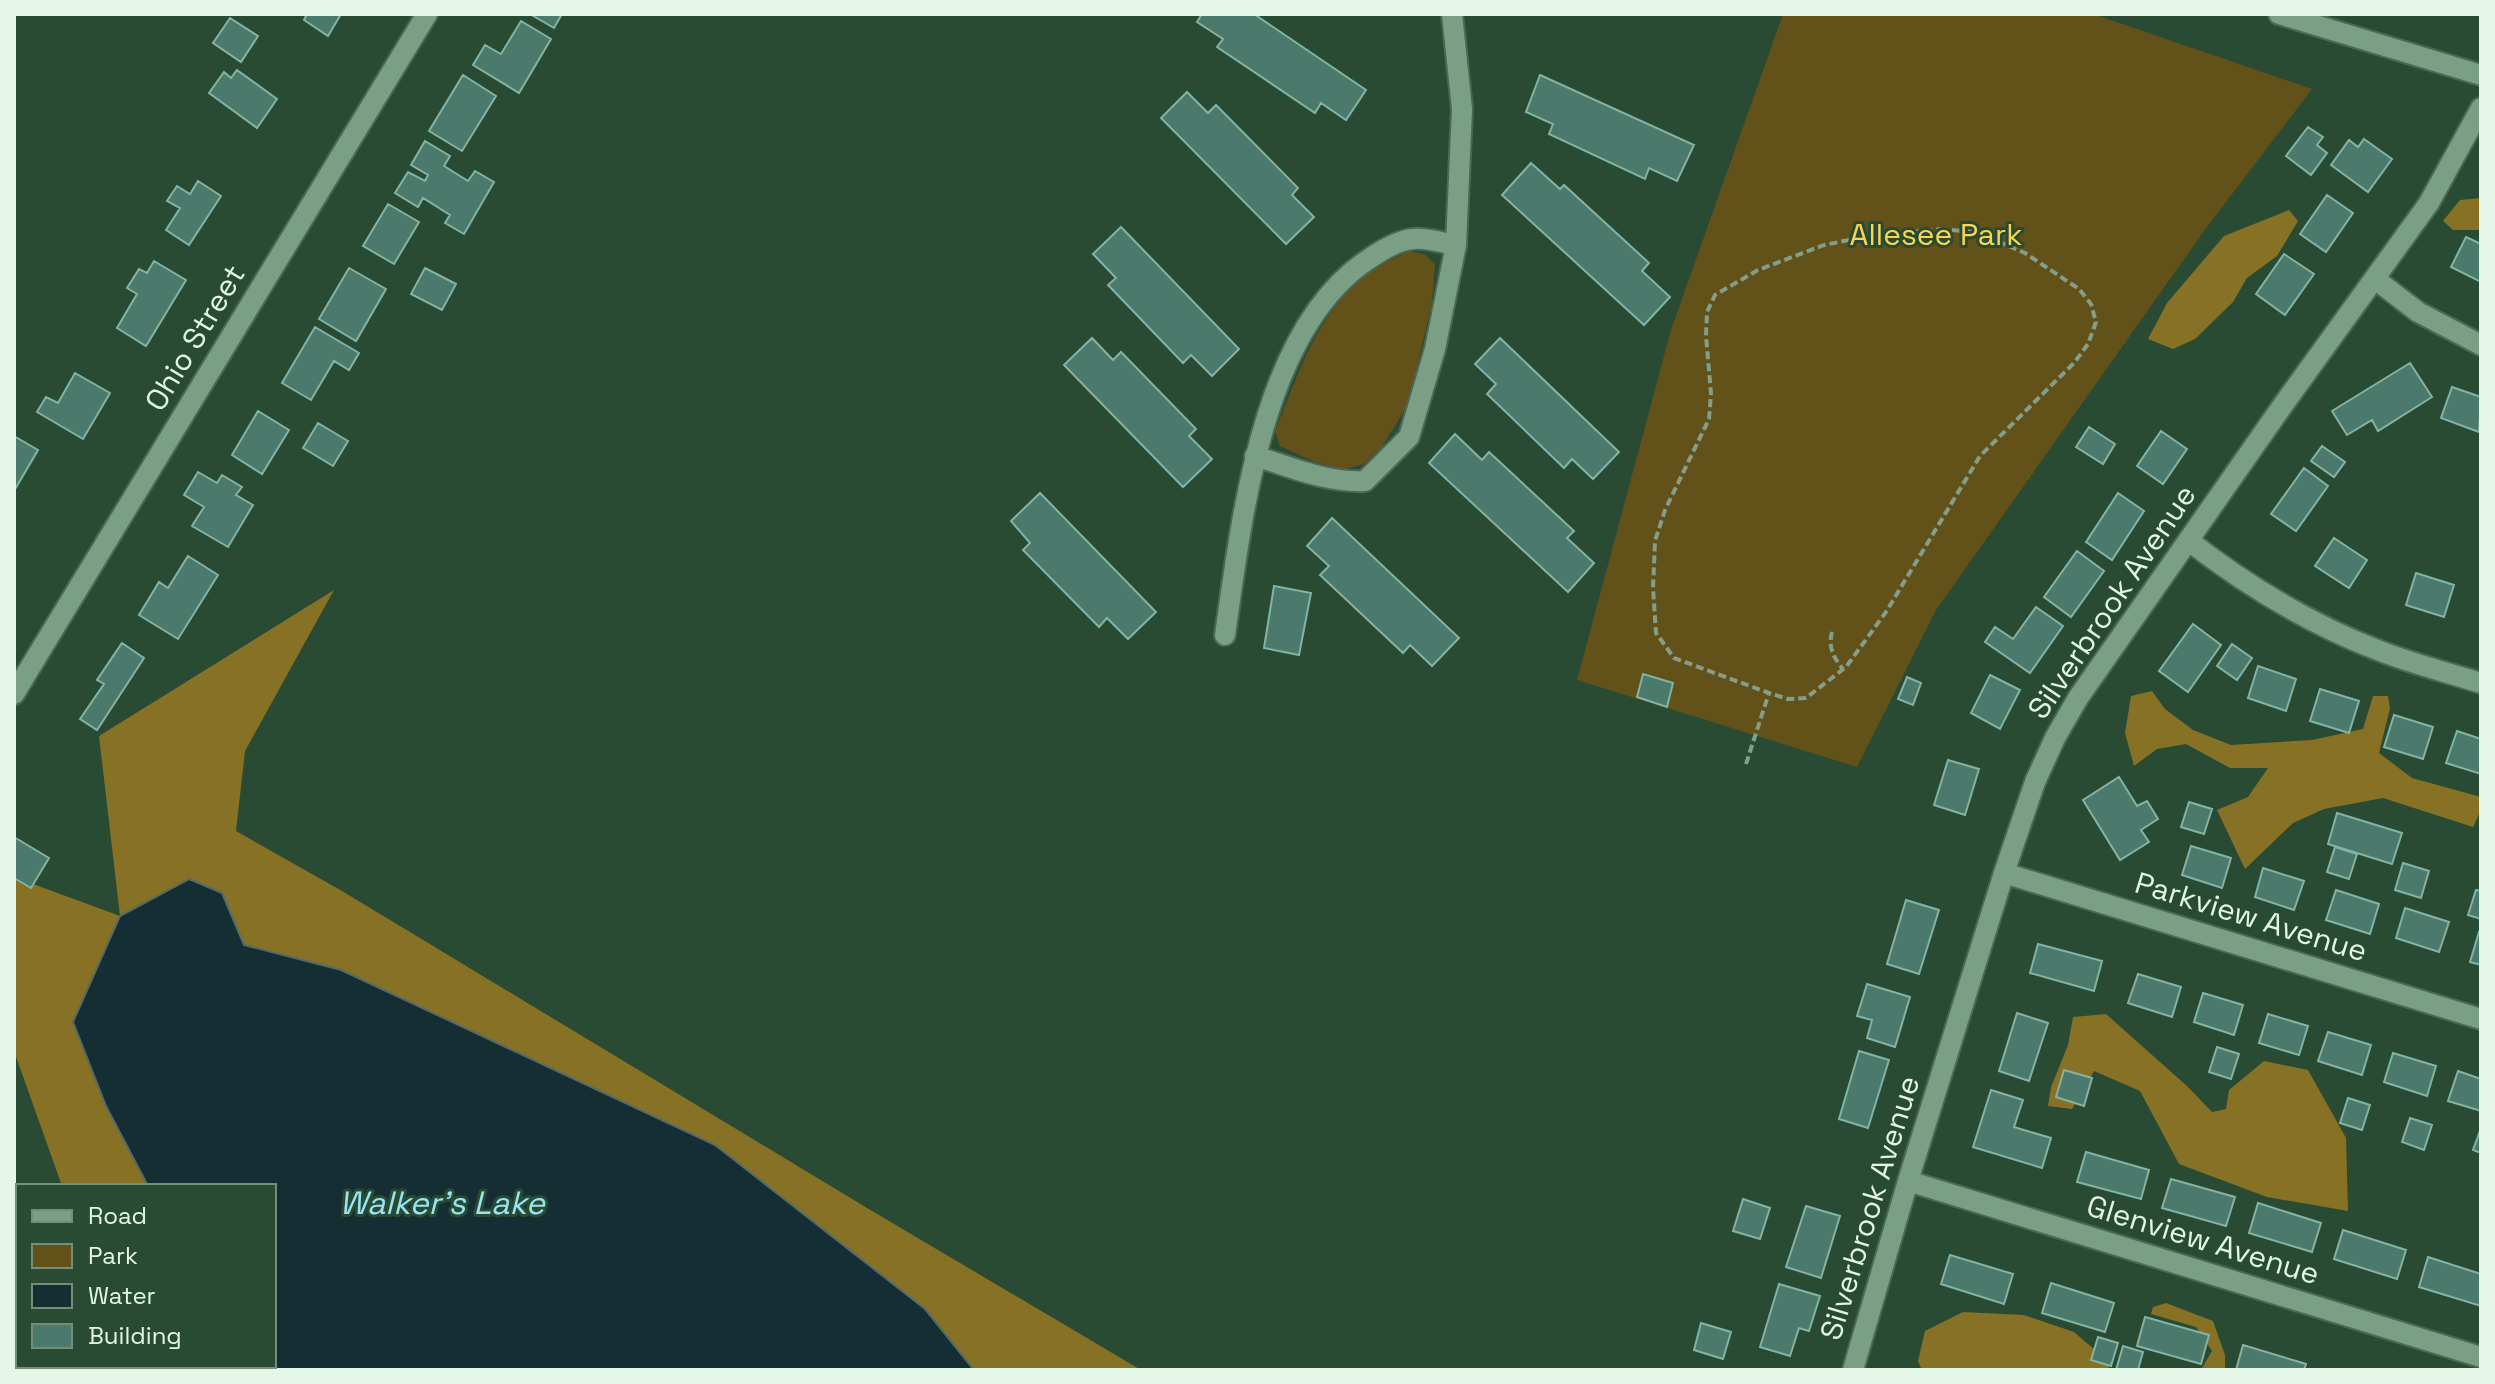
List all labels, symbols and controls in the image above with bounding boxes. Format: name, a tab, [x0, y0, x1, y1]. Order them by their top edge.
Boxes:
park label: Allesee Park	[1850, 215, 2022, 254]
street label: Ohio Street	[136, 258, 253, 418]
street label: Silverbrook Avenue	[2019, 477, 2204, 726]
street label: Parkview Avenue	[2130, 863, 2372, 970]
street label: Silverbrook Avenue	[1811, 1071, 1928, 1345]
water label: Walker's Lake	[339, 1183, 546, 1223]
legend	[16, 1184, 276, 1368]
street label: Glenview Avenue	[2082, 1186, 2324, 1293]
text: Road	[88, 1200, 147, 1231]
text: Park	[88, 1240, 138, 1271]
text: Water	[88, 1280, 156, 1311]
text: Building	[88, 1320, 182, 1351]

